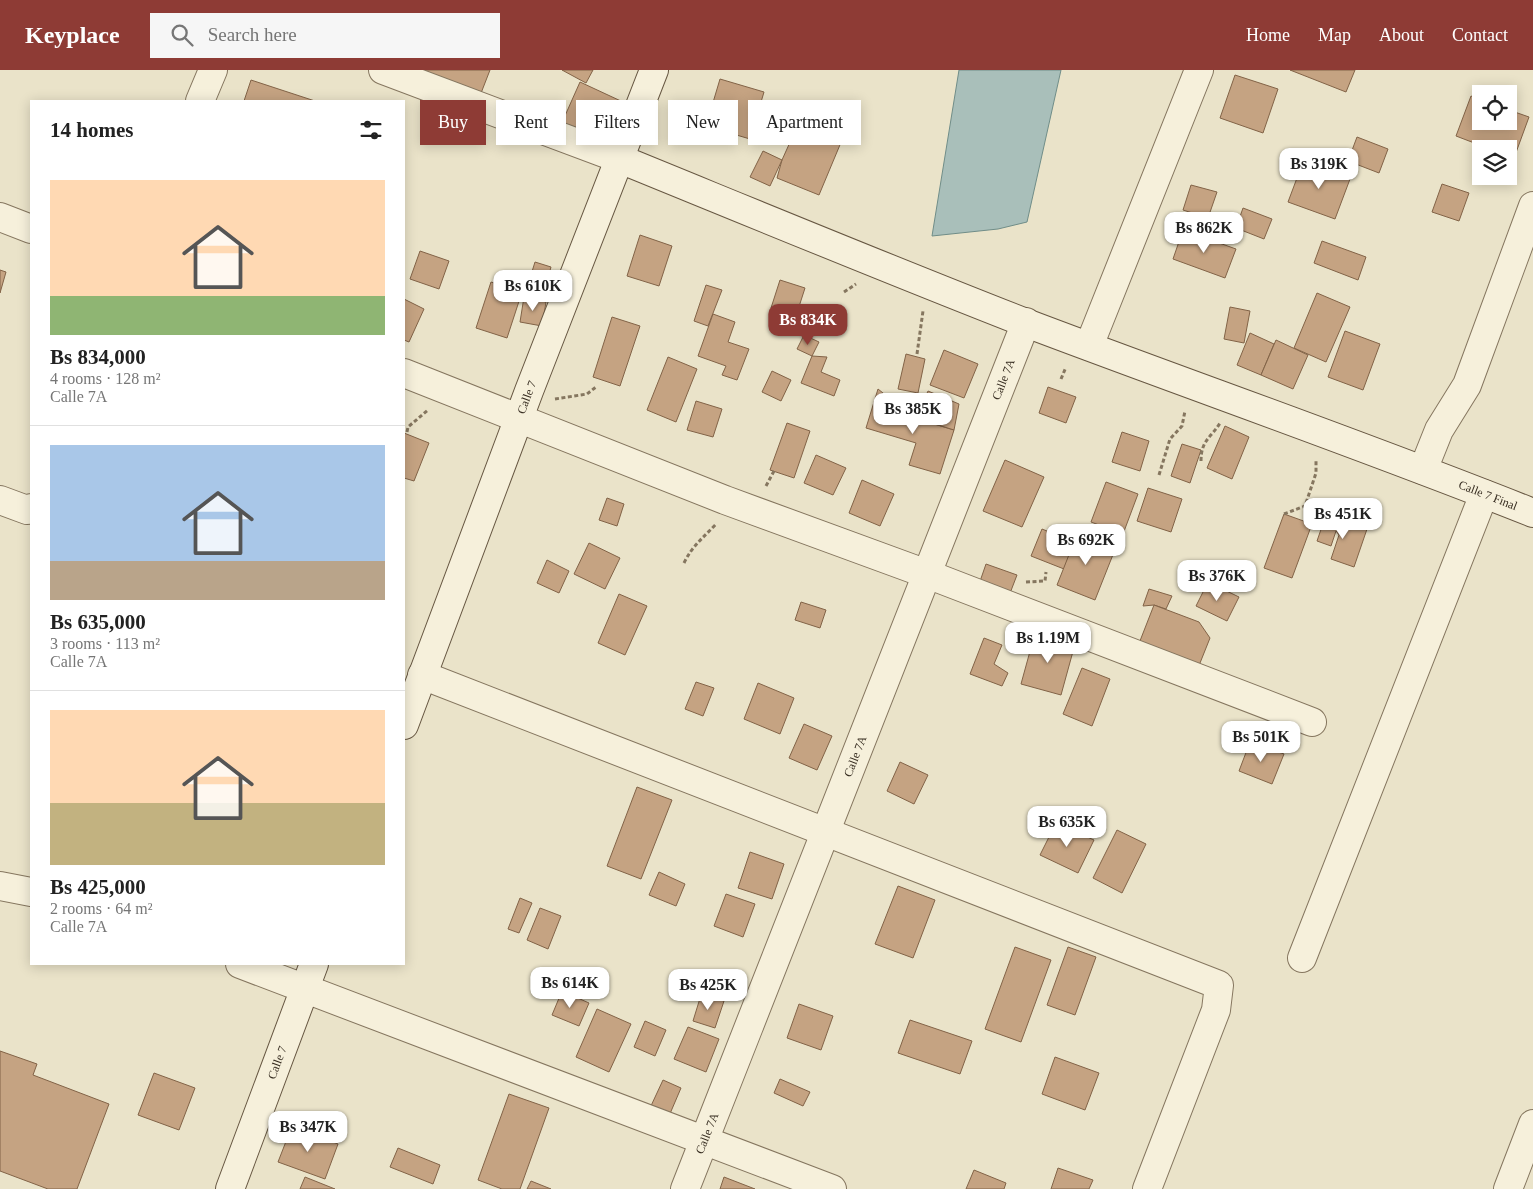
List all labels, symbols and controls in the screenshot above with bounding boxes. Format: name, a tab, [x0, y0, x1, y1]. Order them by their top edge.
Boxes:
search box	[150, 13, 500, 58]
icon: search	[168, 21, 196, 49]
text: Keyplace	[25, 22, 120, 48]
text: Search here	[208, 24, 297, 45]
text: Home	[1246, 25, 1290, 45]
text: Map	[1318, 25, 1351, 45]
text: About	[1379, 25, 1424, 45]
text: Contact	[1452, 25, 1508, 45]
map controls	[1472, 85, 1517, 185]
button: locate	[1472, 85, 1517, 130]
chip: Buy	[420, 100, 486, 145]
chip: Rent	[496, 100, 566, 145]
chip: Filters	[576, 100, 658, 145]
chip: New	[668, 100, 738, 145]
chip: Apartment	[748, 100, 861, 145]
icon: filters	[357, 116, 385, 144]
text: 14 homes	[50, 118, 133, 142]
button: layers	[1472, 140, 1517, 185]
pin: Bs 319K	[1273, 148, 1365, 190]
text: Bs 319K	[1290, 155, 1348, 172]
icon: home	[173, 212, 263, 302]
pin: Bs 862K	[1158, 212, 1250, 254]
text: Bs 862K	[1175, 219, 1233, 236]
pin: Bs 610K	[487, 270, 579, 312]
text: Bs 610K	[504, 277, 562, 294]
pin: Bs 834K	[762, 304, 854, 346]
text: Bs 834K	[779, 311, 837, 328]
text: Bs 834,000	[50, 345, 146, 369]
street label: Calle 7A	[989, 356, 1018, 402]
text: 4 rooms · 128 m²	[50, 370, 161, 387]
street label: Calle 7	[514, 379, 539, 416]
text: Calle 7A	[50, 388, 107, 405]
pin: Bs 385K	[867, 392, 959, 435]
text: Bs 385K	[884, 400, 942, 417]
icon: home	[173, 478, 263, 568]
street label: Calle 7 Final	[1457, 478, 1520, 513]
pin: Bs 451K	[1297, 498, 1389, 540]
text: Bs 451K	[1314, 505, 1372, 522]
pin: Bs 692K	[1040, 524, 1132, 566]
text: Bs 692K	[1057, 531, 1115, 548]
pin: Bs 376K	[1171, 560, 1263, 602]
text: Bs 376K	[1188, 567, 1246, 584]
text: Bs 635,000	[50, 610, 146, 634]
pin: Bs 1.19M	[996, 622, 1100, 664]
text: Bs 1.19M	[1016, 629, 1080, 646]
text: 3 rooms · 113 m²	[50, 635, 160, 652]
text: Calle 7A	[50, 653, 107, 670]
pin: Bs 501K	[1215, 720, 1307, 763]
text: Bs 501K	[1232, 728, 1290, 745]
street label: Calle 7A	[841, 733, 870, 779]
icon: home	[173, 743, 263, 833]
pin: Bs 635K	[1021, 806, 1113, 848]
text: Bs 635K	[1038, 813, 1096, 830]
text: Bs 425,000	[50, 875, 146, 899]
text: 2 rooms · 64 m²	[50, 900, 153, 917]
text: Calle 7A	[50, 918, 107, 935]
pin: Bs 614K	[524, 966, 616, 1009]
pin: Bs 425K	[662, 968, 754, 1011]
text: Bs 614K	[541, 974, 599, 991]
text: Bs 425K	[679, 976, 737, 993]
street label: Calle 7	[265, 1044, 290, 1081]
pin: Bs 347K	[262, 1110, 354, 1153]
street label: Calle 7A	[693, 1110, 721, 1156]
text: Bs 347K	[279, 1118, 337, 1135]

